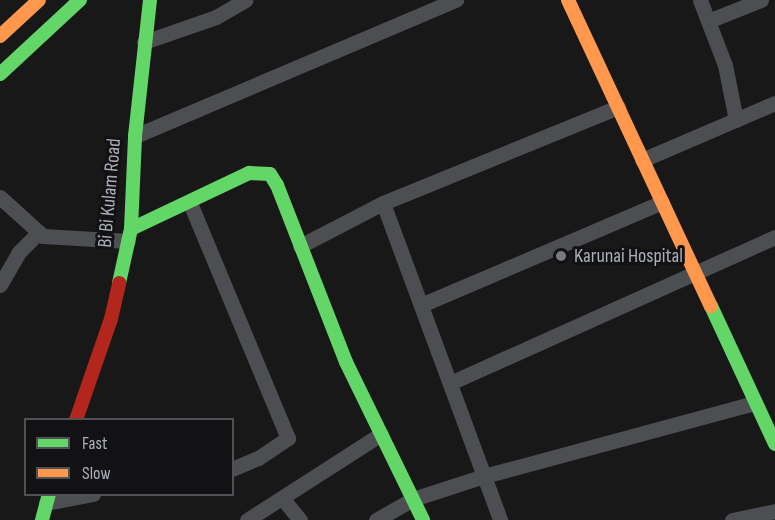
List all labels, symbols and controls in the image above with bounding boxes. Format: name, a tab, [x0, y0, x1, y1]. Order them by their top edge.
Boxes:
street label: Bi Bi Kulam Road	[93, 137, 127, 249]
place label: Karunai Hospital	[574, 244, 683, 268]
marker: Karunai Hospital	[552, 247, 570, 265]
legend	[24, 418, 234, 496]
text: Fast	[82, 433, 107, 454]
text: Slow	[82, 463, 111, 484]

